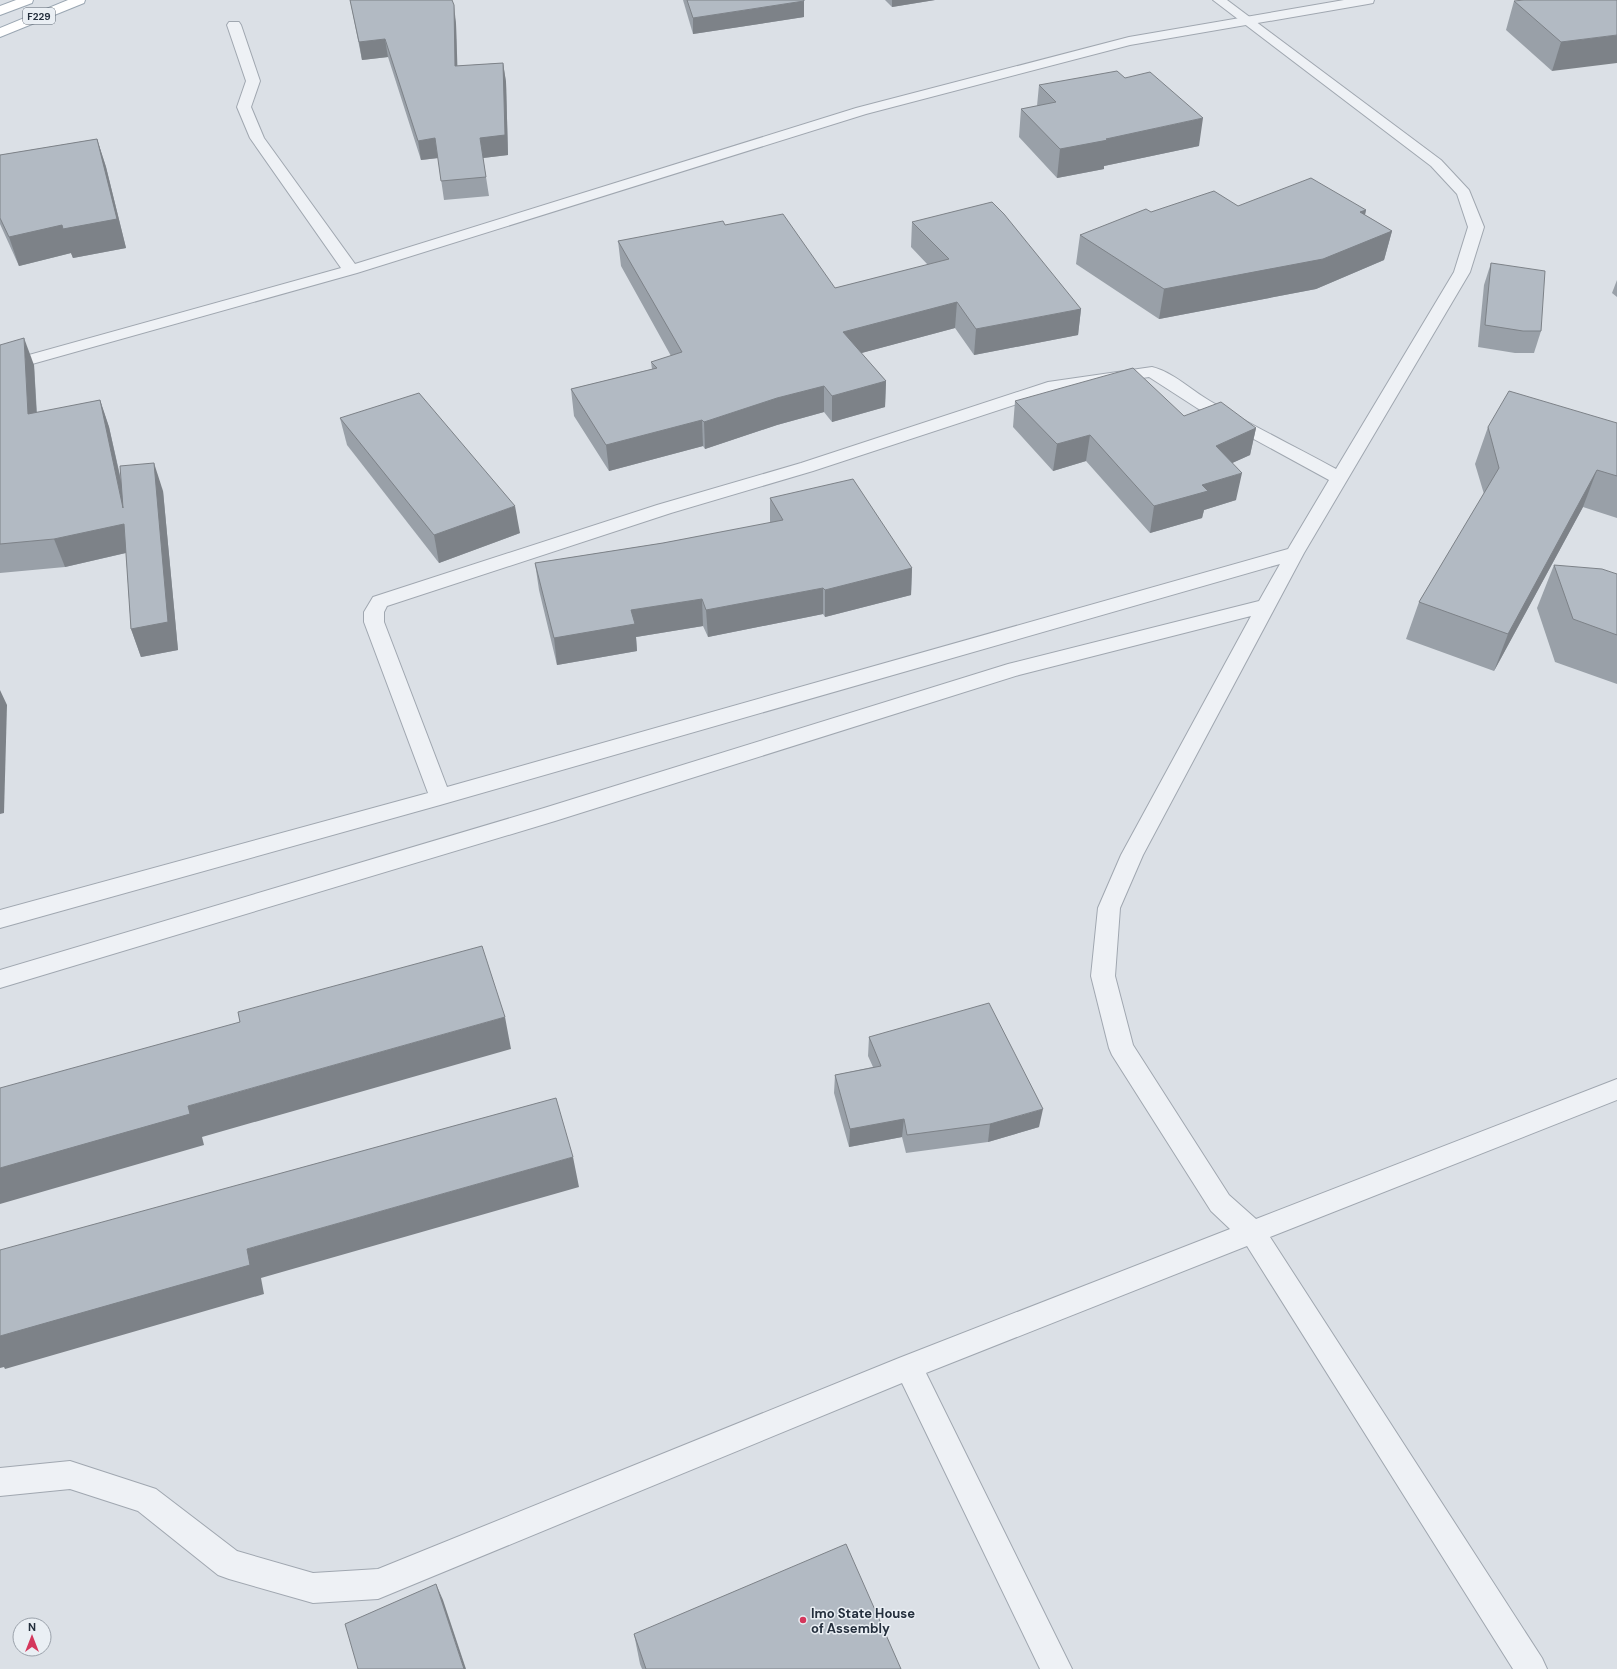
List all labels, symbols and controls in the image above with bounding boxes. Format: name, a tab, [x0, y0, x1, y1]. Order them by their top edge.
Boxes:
road number: F229	[23, 8, 55, 24]
place label: Imo State House of Assembly	[811, 1605, 915, 1637]
marker: Imo State House of Assembly	[798, 1615, 808, 1625]
north arrow	[12, 1617, 52, 1657]
text: N	[28, 1620, 36, 1634]

